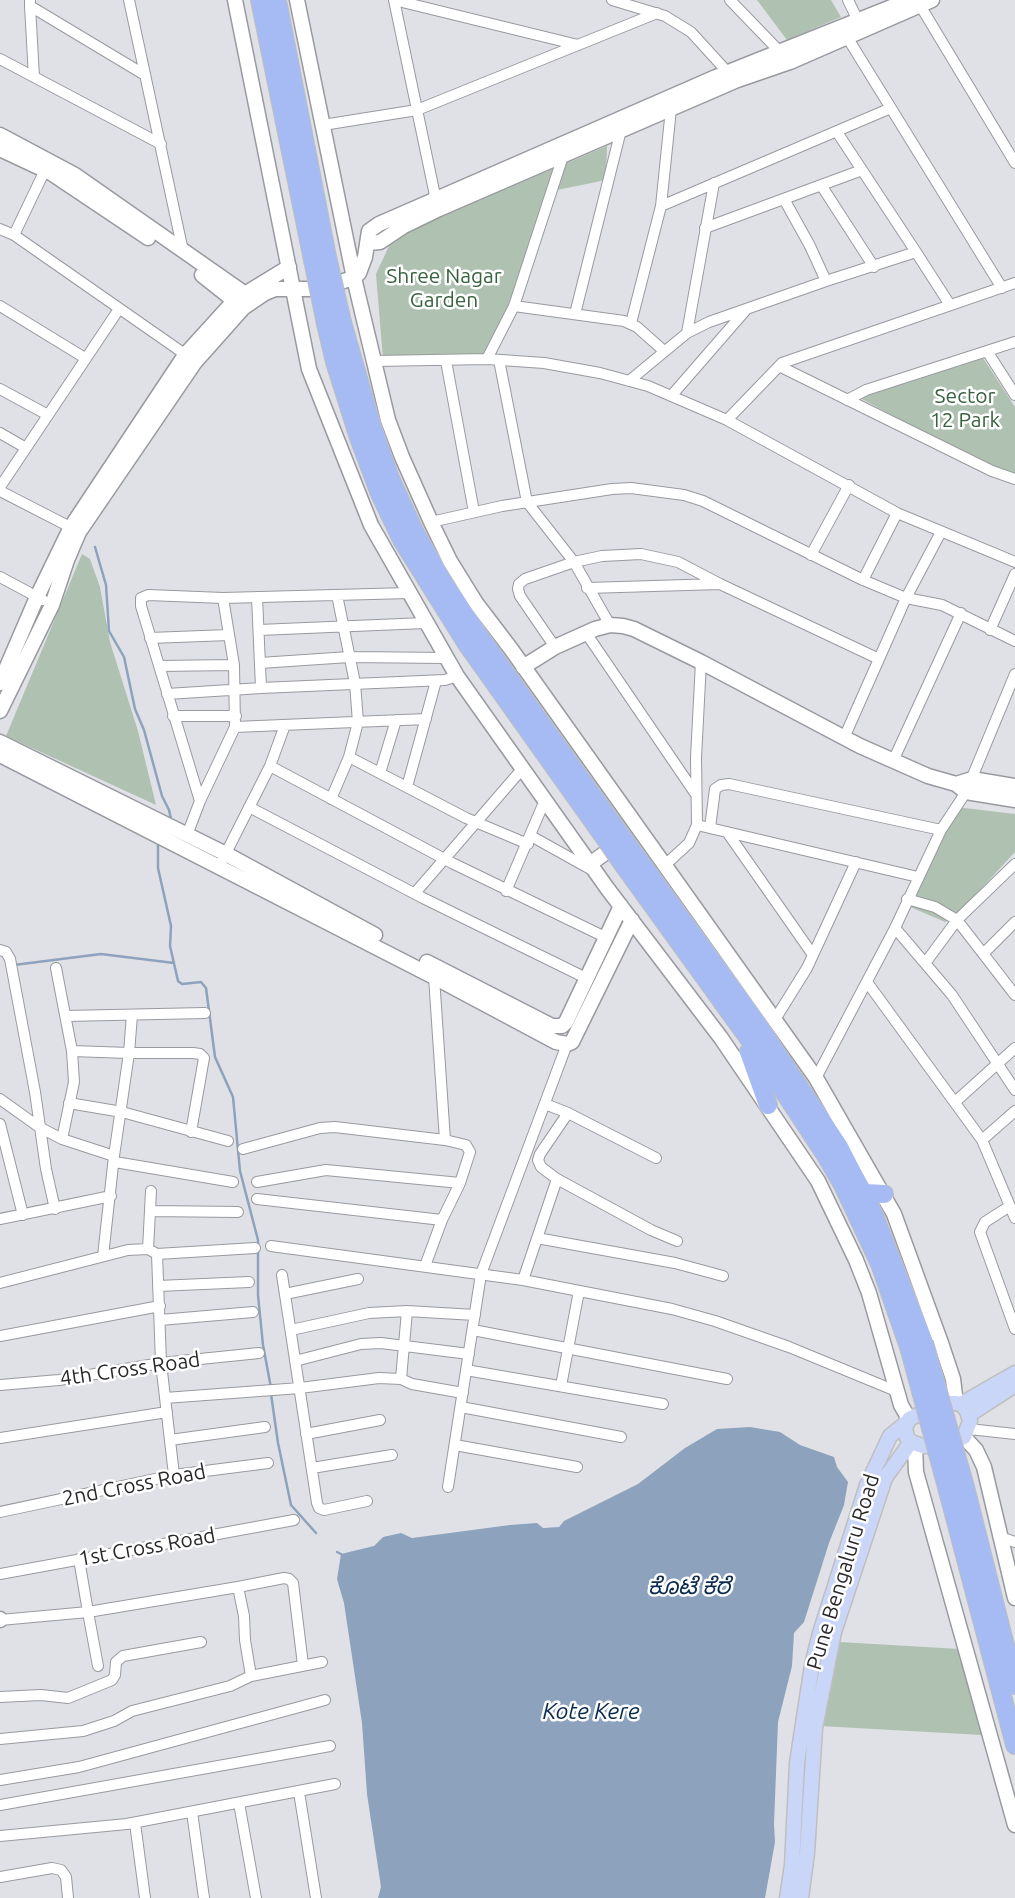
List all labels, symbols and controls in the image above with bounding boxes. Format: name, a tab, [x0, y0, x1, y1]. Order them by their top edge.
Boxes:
park label: Shree Nagar Garden	[386, 263, 502, 313]
park label: Sector 12 Park	[930, 383, 1000, 433]
street label: 4th Cross Road	[58, 1347, 202, 1391]
street label: 2nd Cross Road	[60, 1459, 208, 1511]
street label: Pune Bengaluru Road	[801, 1471, 885, 1673]
street label: 1st Cross Road	[77, 1523, 217, 1571]
water label: ಕೊಟೆ ಕೆರೆ	[648, 1572, 730, 1600]
water label: Kote Kere	[543, 1697, 639, 1725]

